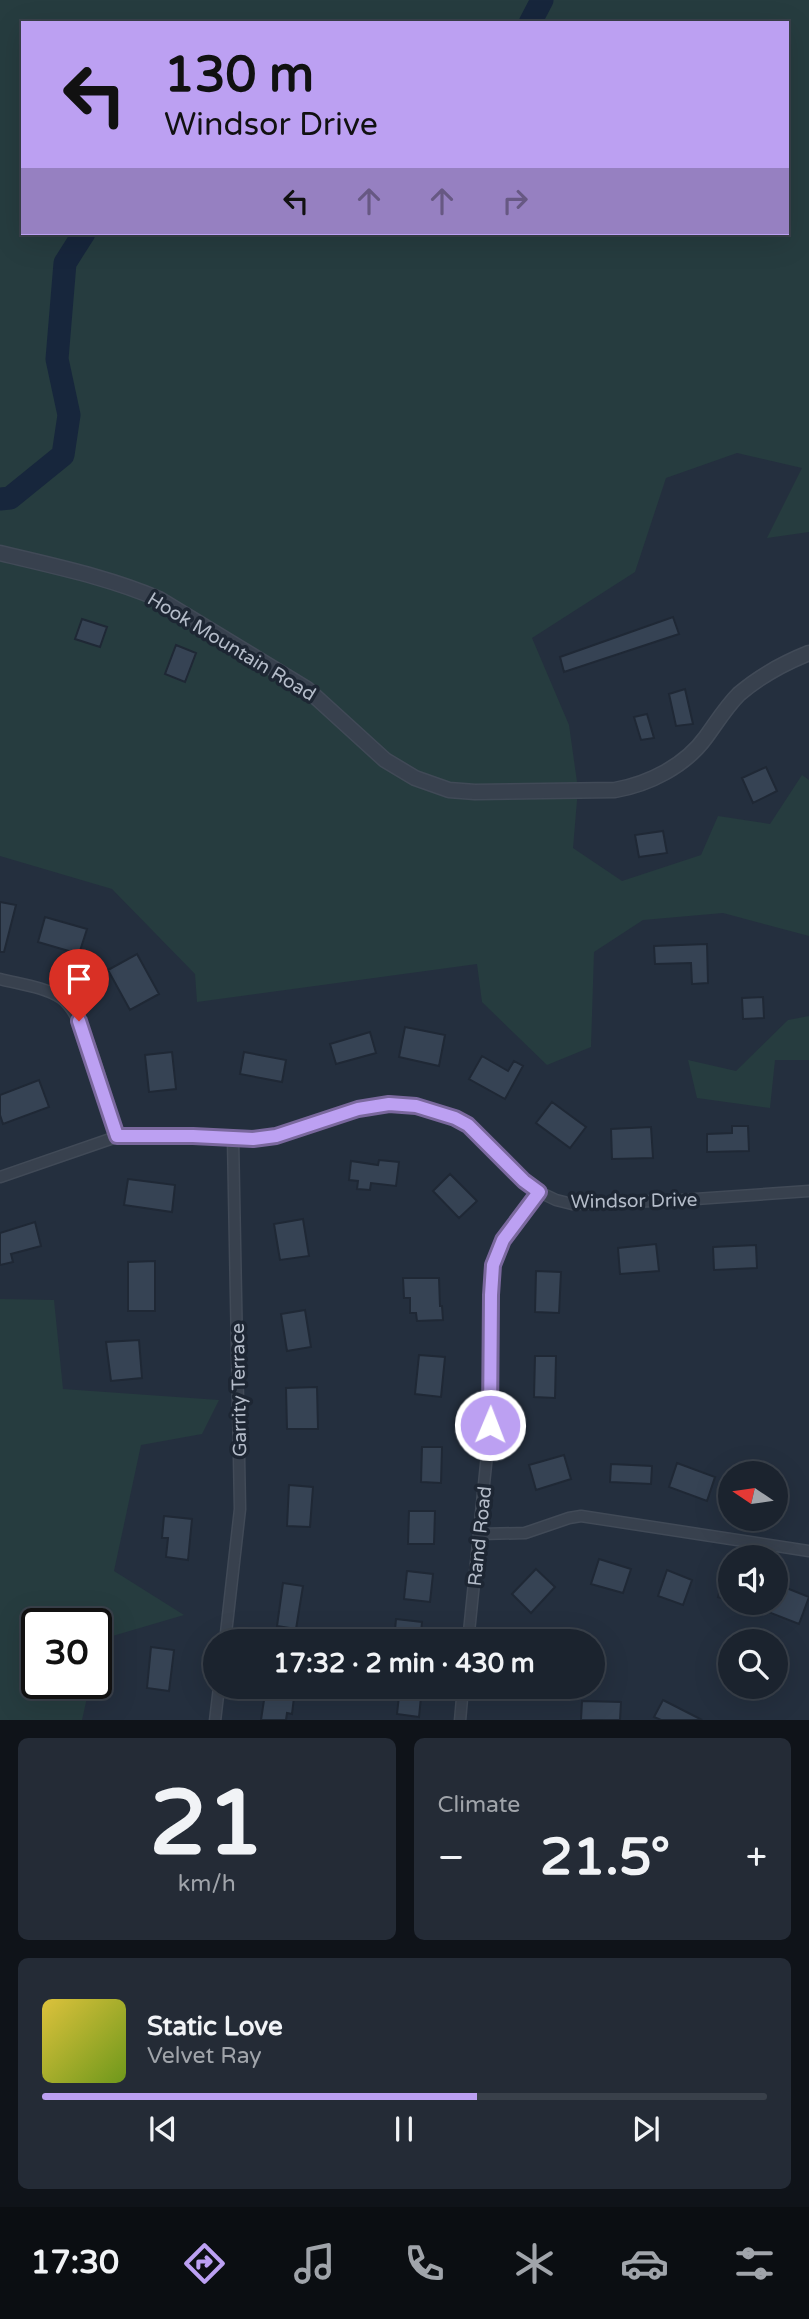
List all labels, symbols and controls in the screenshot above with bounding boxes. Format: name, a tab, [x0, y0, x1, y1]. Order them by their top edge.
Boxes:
text: 130 m	[164, 46, 314, 105]
icon: left	[49, 49, 140, 140]
text: Windsor Drive	[164, 106, 378, 144]
icon: left	[277, 182, 315, 220]
icon: ahead	[350, 182, 388, 220]
icon: ahead	[423, 182, 461, 220]
icon: right	[496, 182, 534, 220]
street label: Hook Mountain Road	[144, 588, 319, 706]
pin	[49, 949, 109, 1021]
icon: arrive	[60, 960, 98, 998]
street label: Windsor Drive	[570, 1189, 698, 1213]
street label: Garrity Terrace	[227, 1323, 251, 1457]
position arrow	[453, 1388, 527, 1462]
north arrow	[718, 1461, 788, 1531]
map controls	[718, 1461, 788, 1699]
street label: Rand Road	[464, 1485, 496, 1587]
button: sound	[718, 1545, 788, 1615]
speed limit sign: 30	[21, 1608, 112, 1699]
button: search	[718, 1629, 788, 1699]
text: 17:32 · 2 min · 430 m	[273, 1648, 535, 1679]
text: 21	[150, 1769, 264, 1879]
text: Climate	[438, 1791, 520, 1819]
text: 21.5°	[540, 1826, 670, 1889]
text: −	[438, 1835, 465, 1881]
text: +	[746, 1835, 767, 1881]
text: km/h	[178, 1870, 236, 1898]
text: Static Love	[147, 2011, 283, 2042]
text: Velvet Ray	[147, 2042, 262, 2070]
icon: previous	[144, 2110, 182, 2148]
icon: pause	[385, 2110, 423, 2148]
icon: next	[627, 2110, 665, 2148]
icon: directions	[180, 2239, 229, 2288]
icon: music	[290, 2239, 339, 2288]
icon: phone	[400, 2239, 449, 2288]
icon: climate	[510, 2239, 559, 2288]
icon: car	[620, 2239, 669, 2288]
icon: filters	[730, 2239, 779, 2288]
text: 17:30	[30, 2244, 119, 2282]

